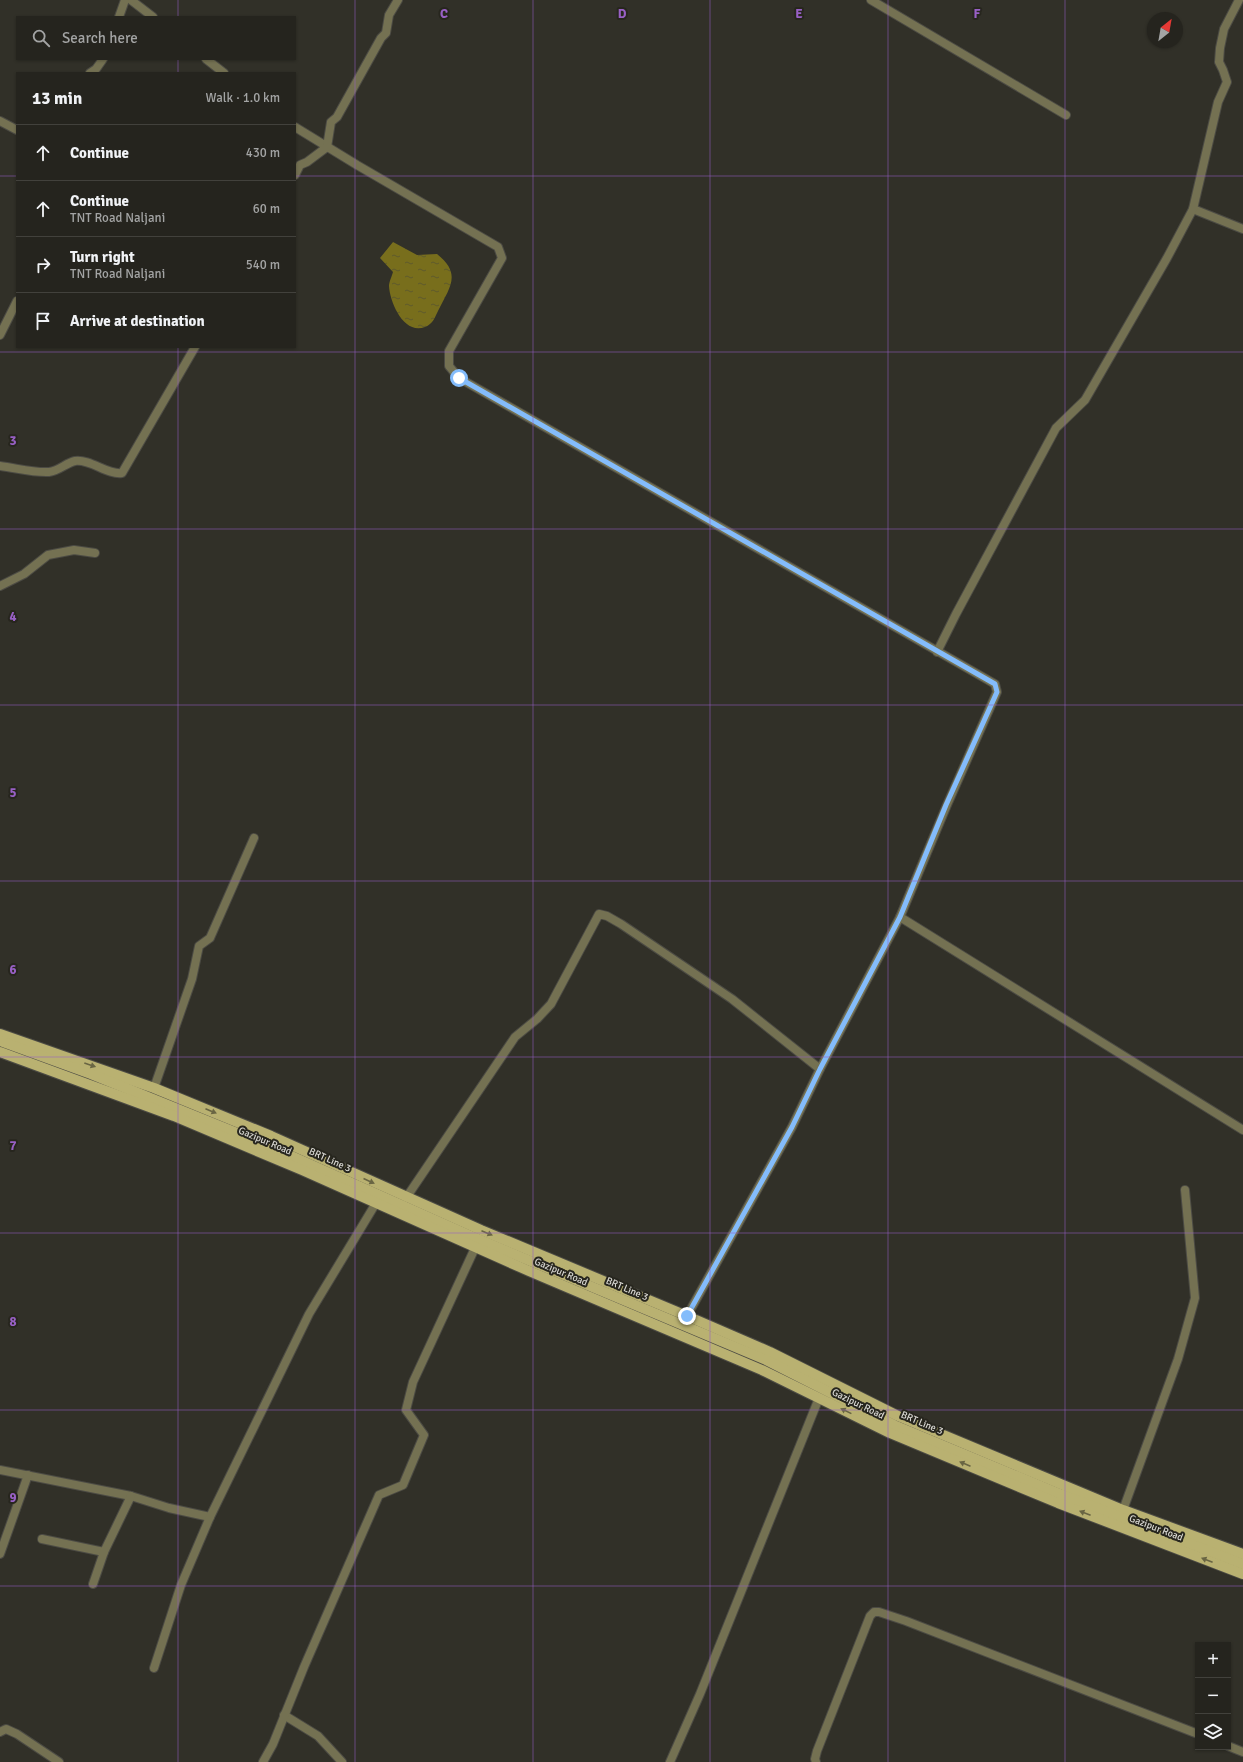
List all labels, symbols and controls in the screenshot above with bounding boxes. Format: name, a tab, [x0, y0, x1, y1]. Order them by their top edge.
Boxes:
text: C	[440, 6, 448, 22]
text: D	[618, 6, 627, 22]
text: E	[795, 6, 803, 22]
text: F	[974, 6, 981, 22]
north arrow	[1147, 12, 1183, 48]
search box	[16, 16, 296, 60]
icon: search	[30, 27, 52, 49]
text: Search here	[62, 29, 138, 47]
text: 13 min	[32, 88, 82, 109]
text: Walk · 1.0 km	[206, 90, 280, 106]
icon: ahead	[32, 142, 54, 164]
text: Continue	[70, 144, 129, 162]
text: 430 m	[246, 145, 280, 161]
text: Continue	[70, 192, 129, 210]
icon: ahead	[32, 198, 54, 220]
text: 60 m	[253, 201, 280, 217]
text: TNT Road Naljani	[70, 210, 165, 226]
text: Turn right	[70, 248, 135, 266]
icon: right	[32, 254, 54, 276]
text: 540 m	[246, 257, 280, 273]
text: TNT Road Naljani	[70, 266, 165, 282]
icon: arrive	[32, 310, 54, 332]
text: Arrive at destination	[70, 312, 205, 330]
route start	[450, 369, 468, 387]
text: 3	[9, 433, 17, 449]
text: 4	[9, 609, 17, 625]
text: 5	[9, 785, 17, 801]
text: 6	[9, 962, 17, 978]
one-way arrow	[84, 1062, 96, 1068]
one-way arrow	[206, 1109, 218, 1115]
street label: Gazipur Road	[237, 1124, 293, 1158]
text: 7	[9, 1138, 17, 1154]
street label: BRT Line 3	[307, 1145, 353, 1175]
one-way arrow	[363, 1178, 374, 1184]
one-way arrow	[482, 1230, 493, 1236]
street label: Gazipur Road	[533, 1255, 589, 1289]
street label: BRT Line 3	[604, 1275, 650, 1303]
route end	[678, 1307, 696, 1325]
text: 8	[9, 1314, 17, 1330]
street label: Gazipur Road	[830, 1386, 886, 1422]
one-way arrow	[841, 1408, 852, 1415]
street label: BRT Line 3	[899, 1409, 945, 1437]
one-way arrow	[960, 1461, 971, 1467]
text: 9	[9, 1490, 17, 1506]
one-way arrow	[1079, 1510, 1091, 1516]
street label: Gazipur Road	[1127, 1512, 1185, 1544]
one-way arrow	[1200, 1557, 1212, 1563]
map controls	[1195, 1642, 1231, 1750]
button: +	[1195, 1642, 1231, 1678]
button: −	[1195, 1678, 1231, 1714]
button: layers	[1195, 1714, 1231, 1750]

